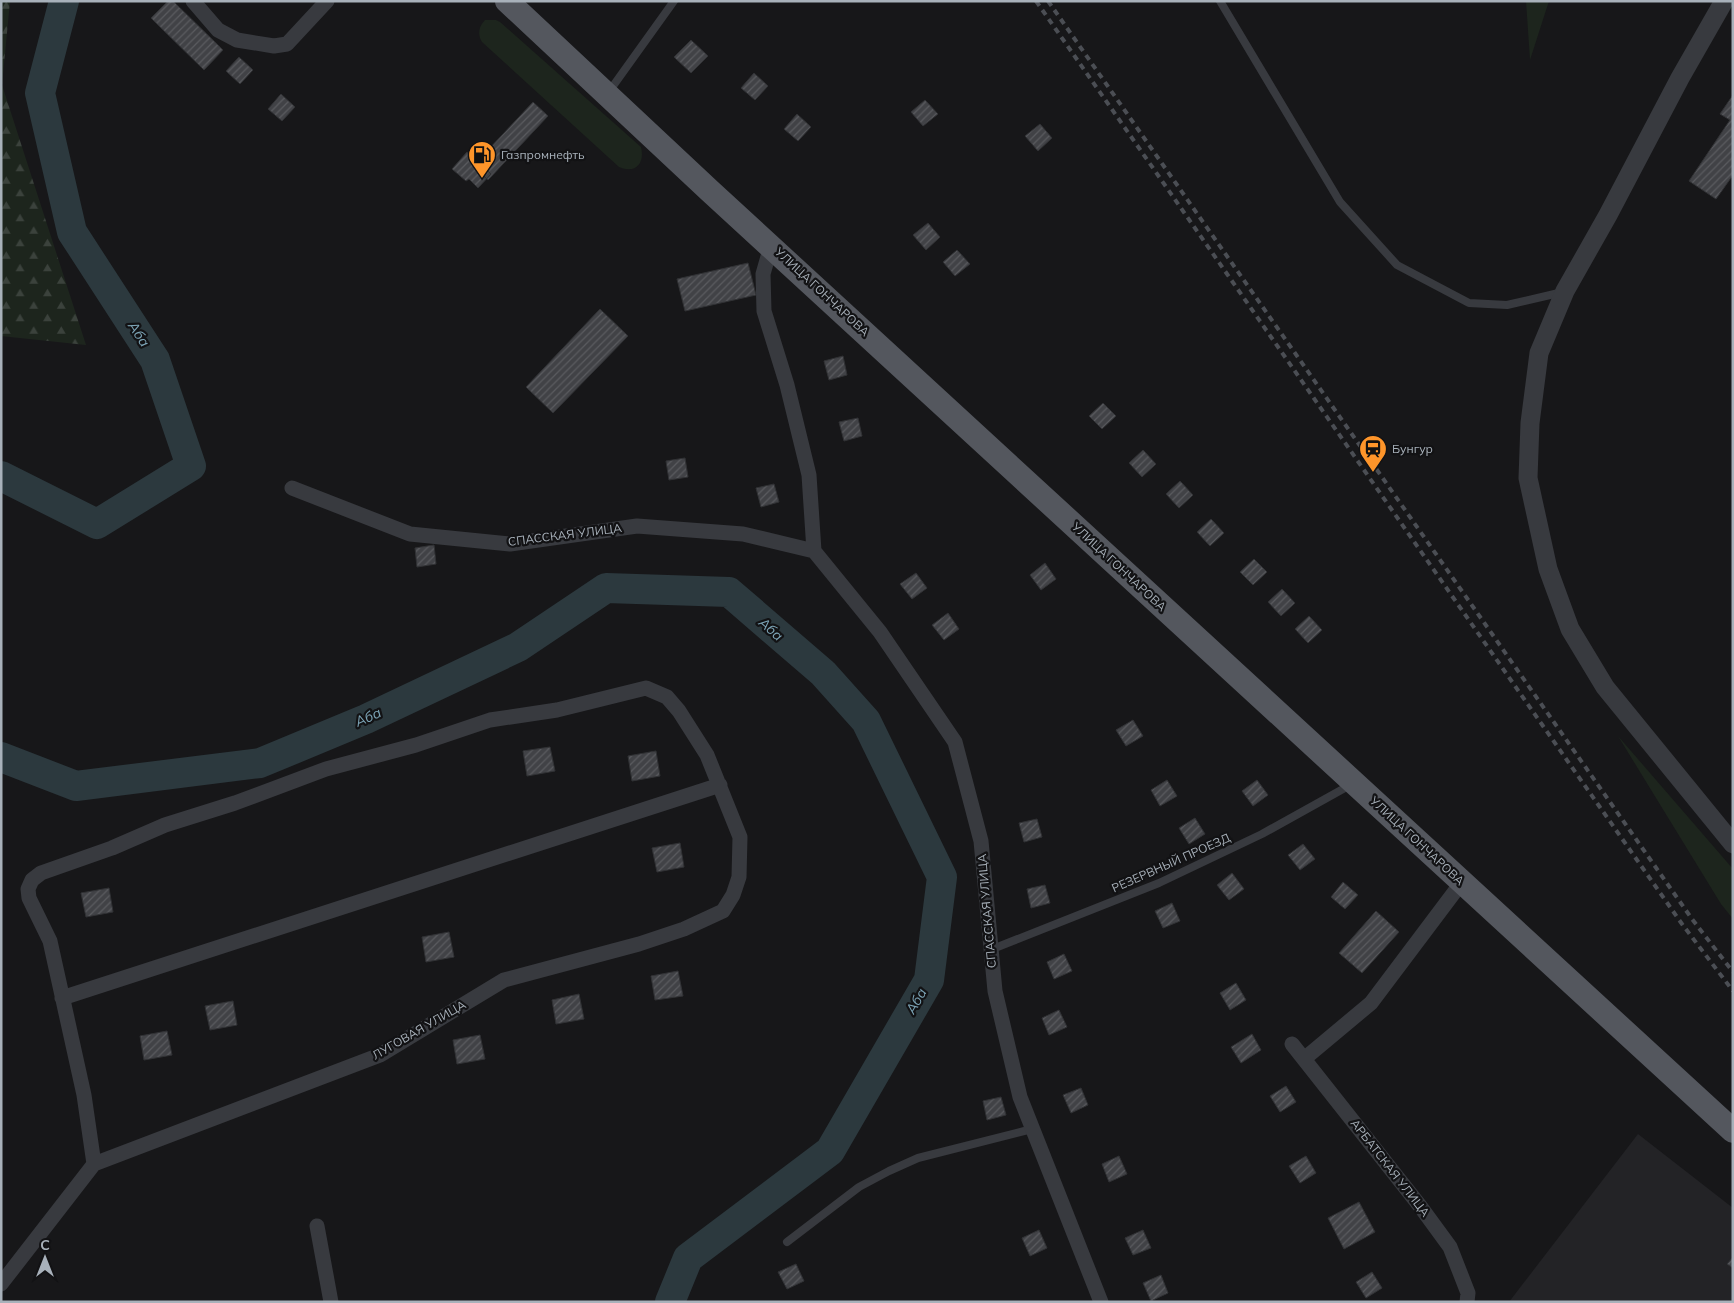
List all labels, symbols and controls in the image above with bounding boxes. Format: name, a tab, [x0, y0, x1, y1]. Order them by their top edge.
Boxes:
fuel station icon: Газпромнефть	[467, 140, 497, 179]
place label: Газпромнефть	[501, 147, 585, 162]
street label: УЛИЦА ГОНЧАРОВА	[771, 243, 873, 339]
water label: Аба	[124, 317, 154, 350]
station icon: Бунгур	[1358, 434, 1388, 473]
place label: Бунгур	[1392, 441, 1433, 456]
street label: УЛИЦА ГОНЧАРОВА	[1068, 518, 1170, 614]
street label: СПАССКАЯ УЛИЦА	[507, 520, 623, 549]
water label: Аба	[754, 613, 787, 645]
water label: Аба	[351, 703, 384, 731]
street label: УЛИЦА ГОНЧАРОВА	[1366, 792, 1468, 888]
street label: РЕЗЕРВНЫЙ ПРОЕЗД	[1109, 829, 1233, 895]
street label: СПАССКАЯ УЛИЦА	[974, 853, 999, 969]
water label: Аба	[901, 985, 931, 1018]
street label: ЛУГОВАЯ УЛИЦА	[369, 997, 468, 1062]
street label: АРБАТСКАЯ УЛИЦА	[1348, 1116, 1433, 1220]
north arrow	[20, 1233, 70, 1283]
text: С	[40, 1236, 50, 1254]

